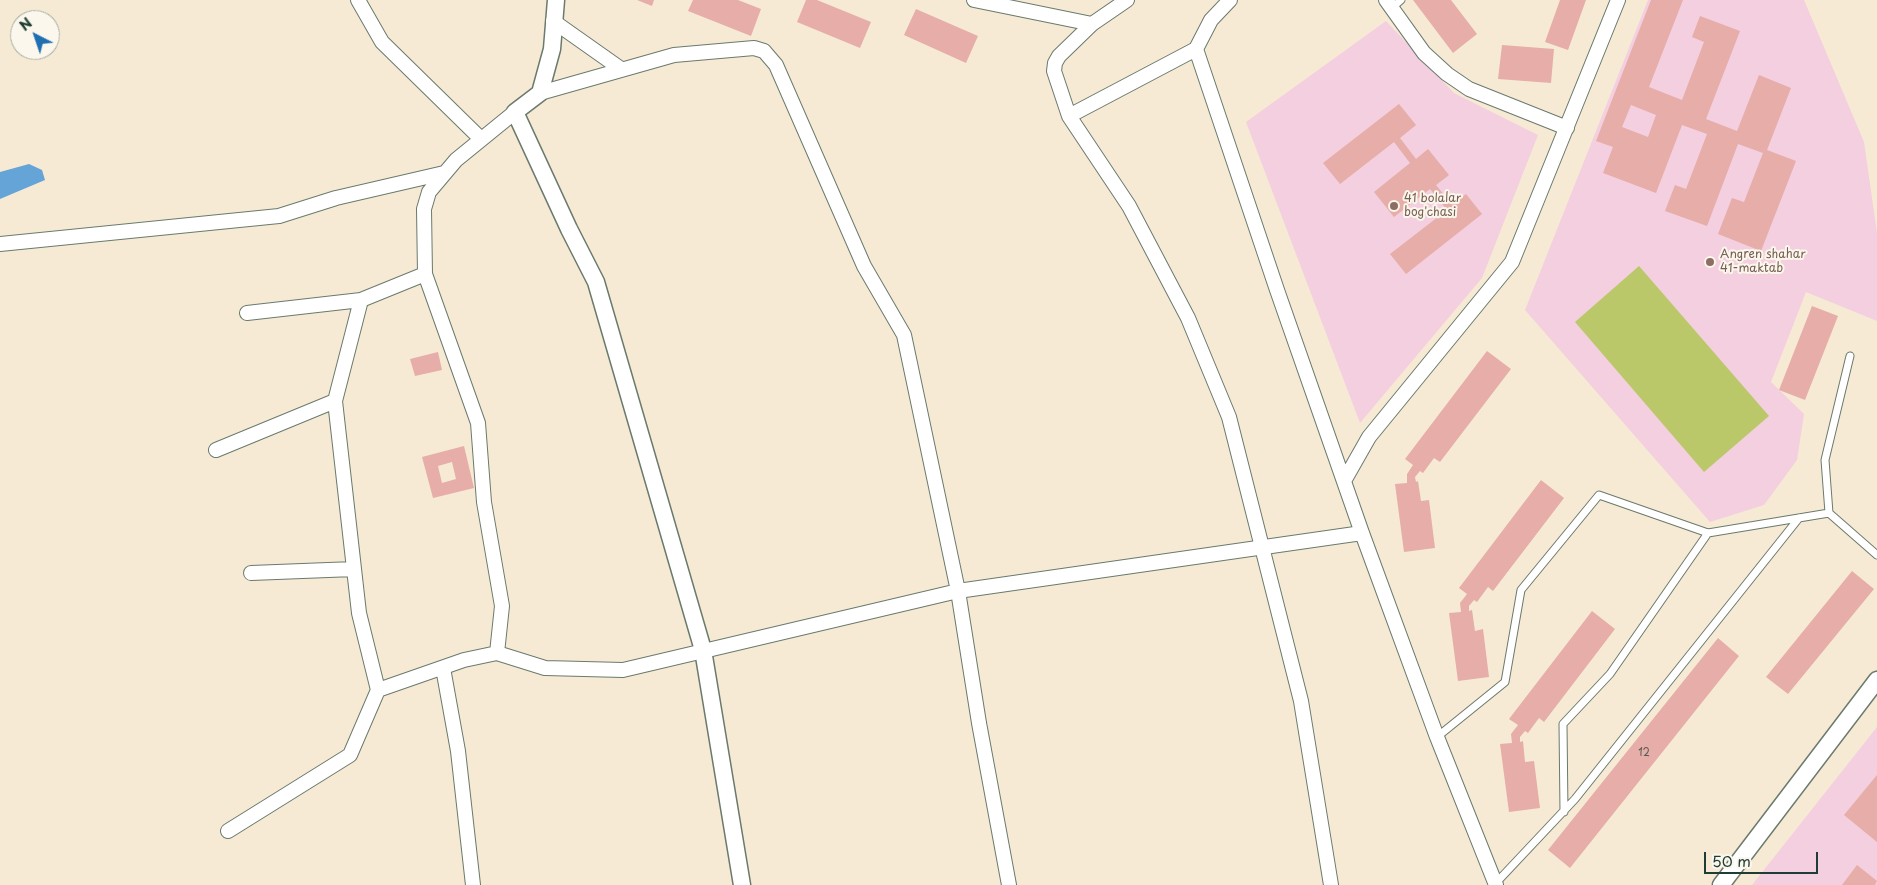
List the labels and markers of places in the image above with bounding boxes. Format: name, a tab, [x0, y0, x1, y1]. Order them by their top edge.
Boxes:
place label: 41 bolalar bog'chasi	[1404, 192, 1461, 220]
marker: 41 bolalar bog'chasi	[1388, 200, 1400, 212]
place label: Angren shahar 41-maktab	[1720, 248, 1806, 276]
marker: Angren shahar 41-maktab	[1704, 256, 1716, 268]

